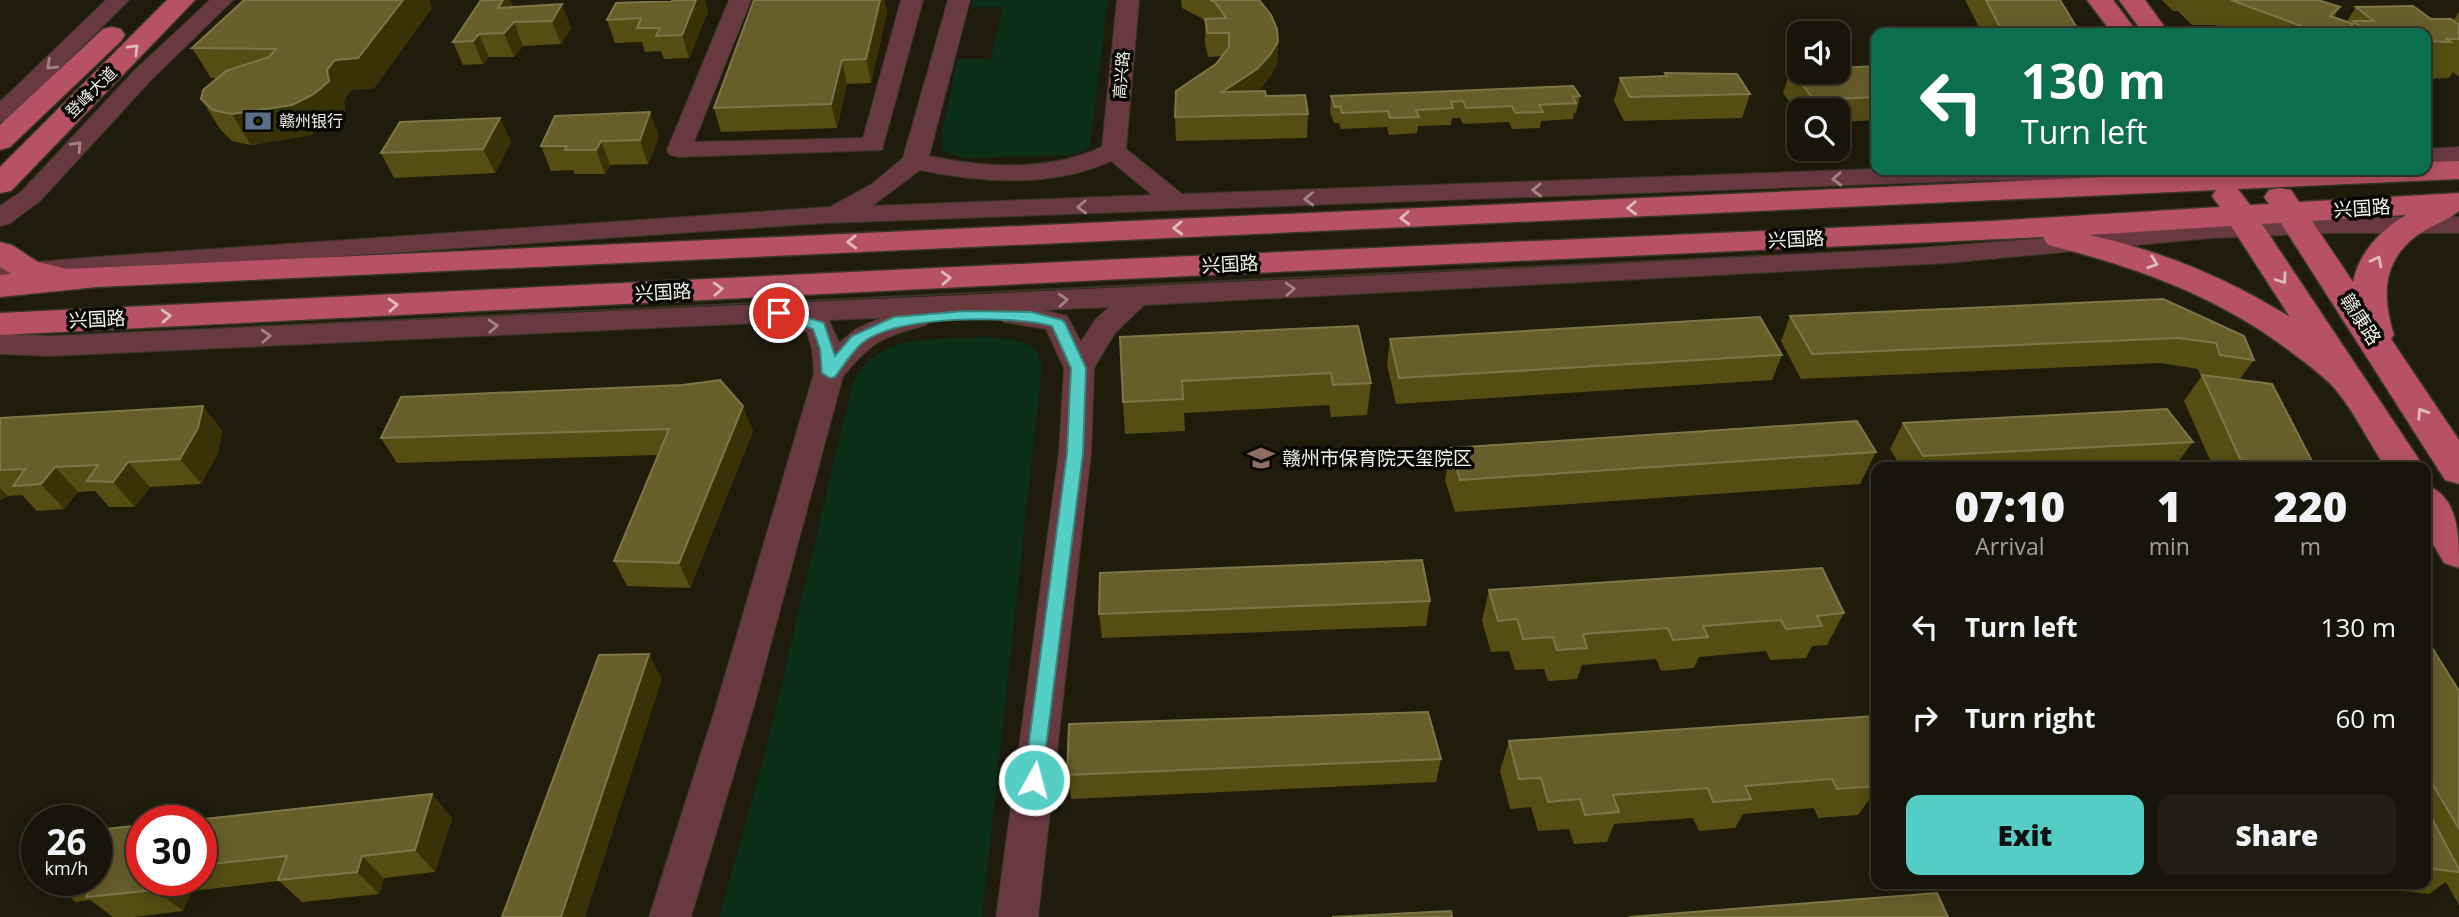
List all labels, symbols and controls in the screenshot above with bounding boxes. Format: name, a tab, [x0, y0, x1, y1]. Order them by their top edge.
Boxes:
map controls	[1787, 21, 1850, 161]
button: sound	[1787, 21, 1850, 84]
one-way arrow	[126, 44, 139, 57]
text: 130 m	[2021, 47, 2166, 113]
street label: 高兴路	[1108, 50, 1134, 100]
one-way arrow	[47, 56, 60, 69]
icon: left	[1906, 56, 1997, 147]
street label: 登峰大道	[61, 62, 121, 122]
button: search	[1787, 98, 1850, 161]
bank icon: 赣州银行	[243, 106, 273, 136]
place label: 赣州银行	[279, 110, 343, 132]
text: Turn left	[2021, 110, 2147, 153]
one-way arrow	[69, 141, 82, 154]
one-way arrow	[1832, 171, 1843, 186]
one-way arrow	[1531, 183, 1542, 198]
one-way arrow	[1304, 192, 1315, 207]
street label: 兴国路	[2333, 193, 2391, 223]
one-way arrow	[1076, 200, 1087, 215]
one-way arrow	[1626, 201, 1637, 216]
one-way arrow	[1399, 210, 1410, 225]
one-way arrow	[1172, 220, 1183, 235]
street label: 兴国路	[1767, 225, 1825, 253]
one-way arrow	[847, 235, 858, 250]
street label: 兴国路	[1201, 250, 1259, 278]
one-way arrow	[2147, 255, 2159, 269]
one-way arrow	[2368, 256, 2382, 268]
one-way arrow	[940, 270, 951, 285]
one-way arrow	[2274, 271, 2286, 284]
street label: 兴国路	[634, 278, 692, 306]
one-way arrow	[1285, 281, 1296, 296]
one-way arrow	[713, 282, 724, 297]
pin	[749, 283, 809, 343]
street label: 赣康路	[2335, 288, 2387, 350]
one-way arrow	[1058, 293, 1069, 308]
icon: arrive	[760, 294, 798, 332]
one-way arrow	[388, 297, 399, 312]
street label: 兴国路	[68, 305, 126, 333]
one-way arrow	[161, 308, 172, 323]
one-way arrow	[488, 318, 499, 333]
one-way arrow	[261, 329, 272, 344]
one-way arrow	[2417, 408, 2430, 421]
school or university icon: 赣州市保育院天玺院区	[1246, 443, 1276, 473]
place label: 赣州市保育院天玺院区	[1282, 445, 1472, 471]
text: 07:10	[1955, 477, 2065, 534]
text: 1	[2157, 477, 2182, 534]
text: 220	[2274, 477, 2347, 534]
text: Arrival	[1975, 530, 2045, 562]
text: min	[2149, 530, 2190, 562]
text: m	[2300, 530, 2321, 562]
icon: left	[1906, 608, 1944, 646]
text: Turn left	[1965, 609, 2077, 645]
text: 130 m	[2321, 609, 2396, 645]
icon: right	[1906, 699, 1944, 737]
text: Turn right	[1965, 700, 2096, 736]
text: 60 m	[2335, 700, 2396, 736]
position arrow	[997, 743, 1071, 817]
button: Exit	[1906, 795, 2144, 875]
button: Share	[2158, 795, 2396, 875]
speed limit sign: 30	[126, 805, 217, 896]
text: 26	[46, 818, 87, 865]
text: km/h	[45, 856, 88, 880]

